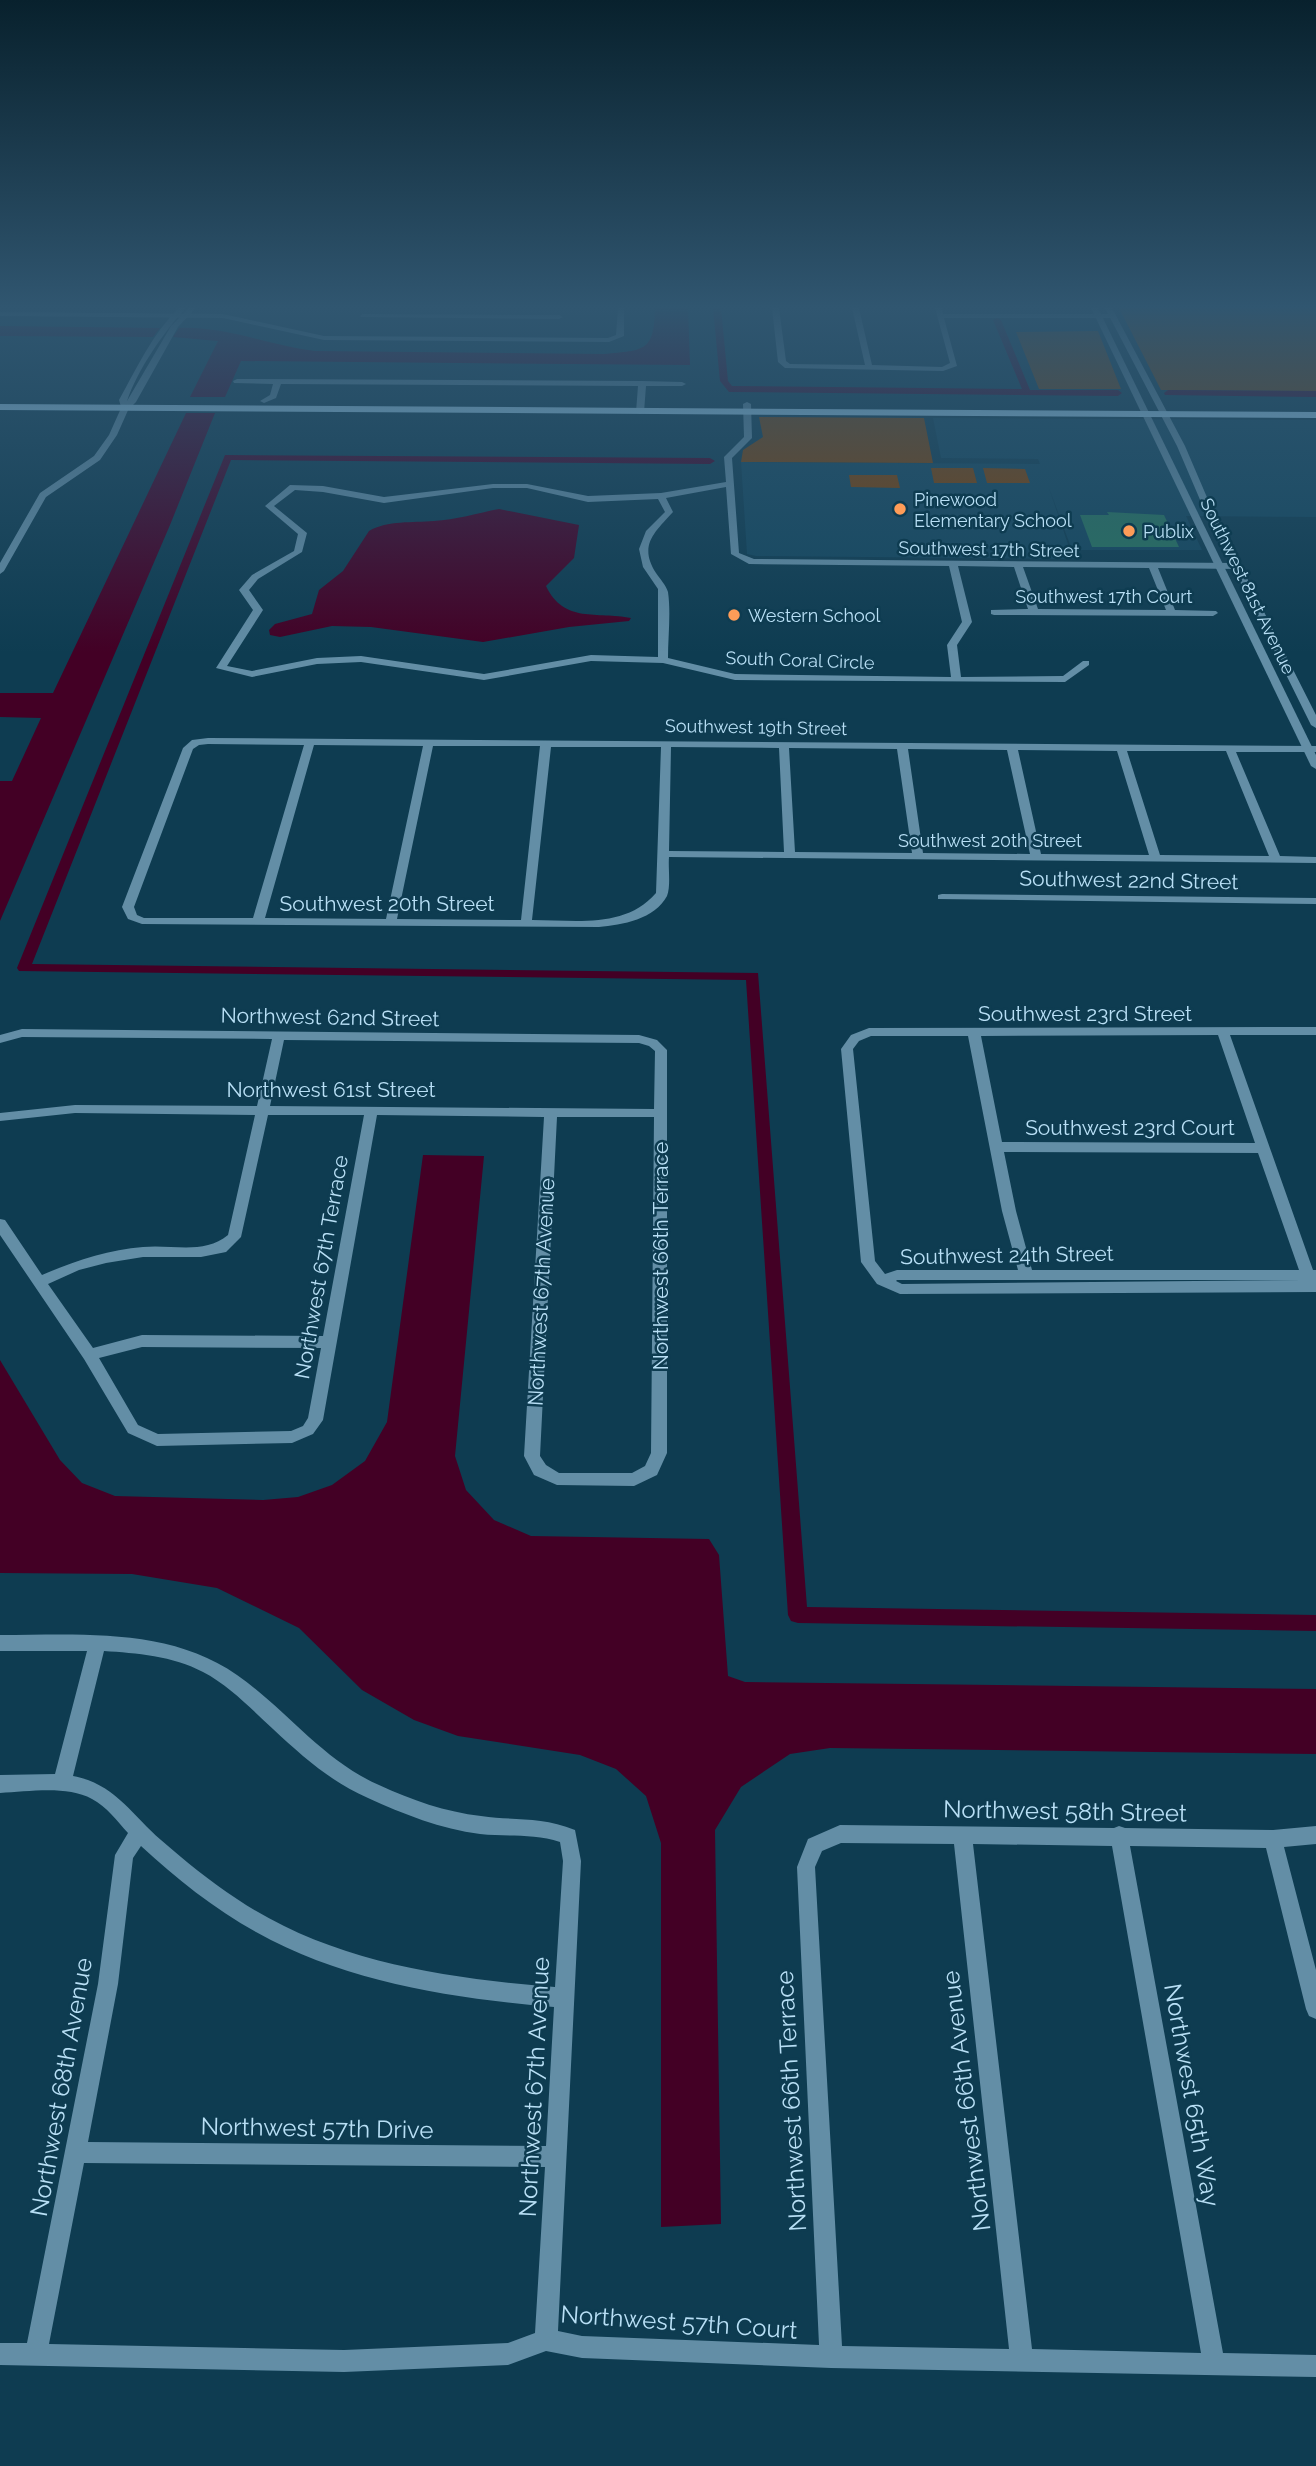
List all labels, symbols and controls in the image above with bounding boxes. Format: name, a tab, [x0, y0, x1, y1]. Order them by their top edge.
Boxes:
place label: Pinewood Elementary School	[914, 489, 1072, 531]
street label: Southwest 81st Avenue	[1196, 495, 1300, 678]
marker: Pinewood Elementary School	[892, 501, 908, 517]
place label: Publix	[1143, 521, 1194, 542]
marker: Publix	[1121, 523, 1137, 539]
street label: Southwest 17th Street	[898, 537, 1080, 561]
street label: Southwest 17th Court	[1015, 586, 1193, 607]
place label: Western School	[748, 605, 880, 626]
marker: Western School	[726, 607, 742, 623]
street label: South Coral Circle	[725, 647, 875, 673]
street label: Southwest 19th Street	[665, 715, 847, 739]
street label: Southwest 20th Street	[898, 830, 1082, 851]
street label: Southwest 22nd Street	[1019, 866, 1239, 894]
street label: Southwest 20th Street	[280, 891, 494, 916]
street label: Southwest 23rd Street	[978, 1001, 1192, 1026]
street label: Northwest 62nd Street	[220, 1003, 440, 1031]
street label: Northwest 61st Street	[227, 1077, 435, 1102]
street label: Southwest 23rd Court	[1025, 1115, 1235, 1140]
street label: Northwest 66th Terrace	[648, 1142, 673, 1370]
street label: Northwest 67th Terrace	[289, 1153, 353, 1381]
street label: Northwest 67th Avenue	[523, 1177, 559, 1407]
street label: Southwest 24th Street	[900, 1241, 1114, 1269]
street label: Northwest 58th Street	[943, 1794, 1187, 1828]
street label: Northwest 68th Avenue	[24, 1955, 98, 2219]
street label: Northwest 67th Avenue	[513, 1956, 555, 2218]
street label: Northwest 66th Avenue	[936, 1969, 996, 2233]
street label: Northwest 66th Terrace	[770, 1970, 812, 2232]
street label: Northwest 65th Way	[1158, 1981, 1226, 2209]
street label: Northwest 57th Drive	[200, 2111, 434, 2145]
street label: Northwest 57th Court	[560, 2299, 798, 2345]

